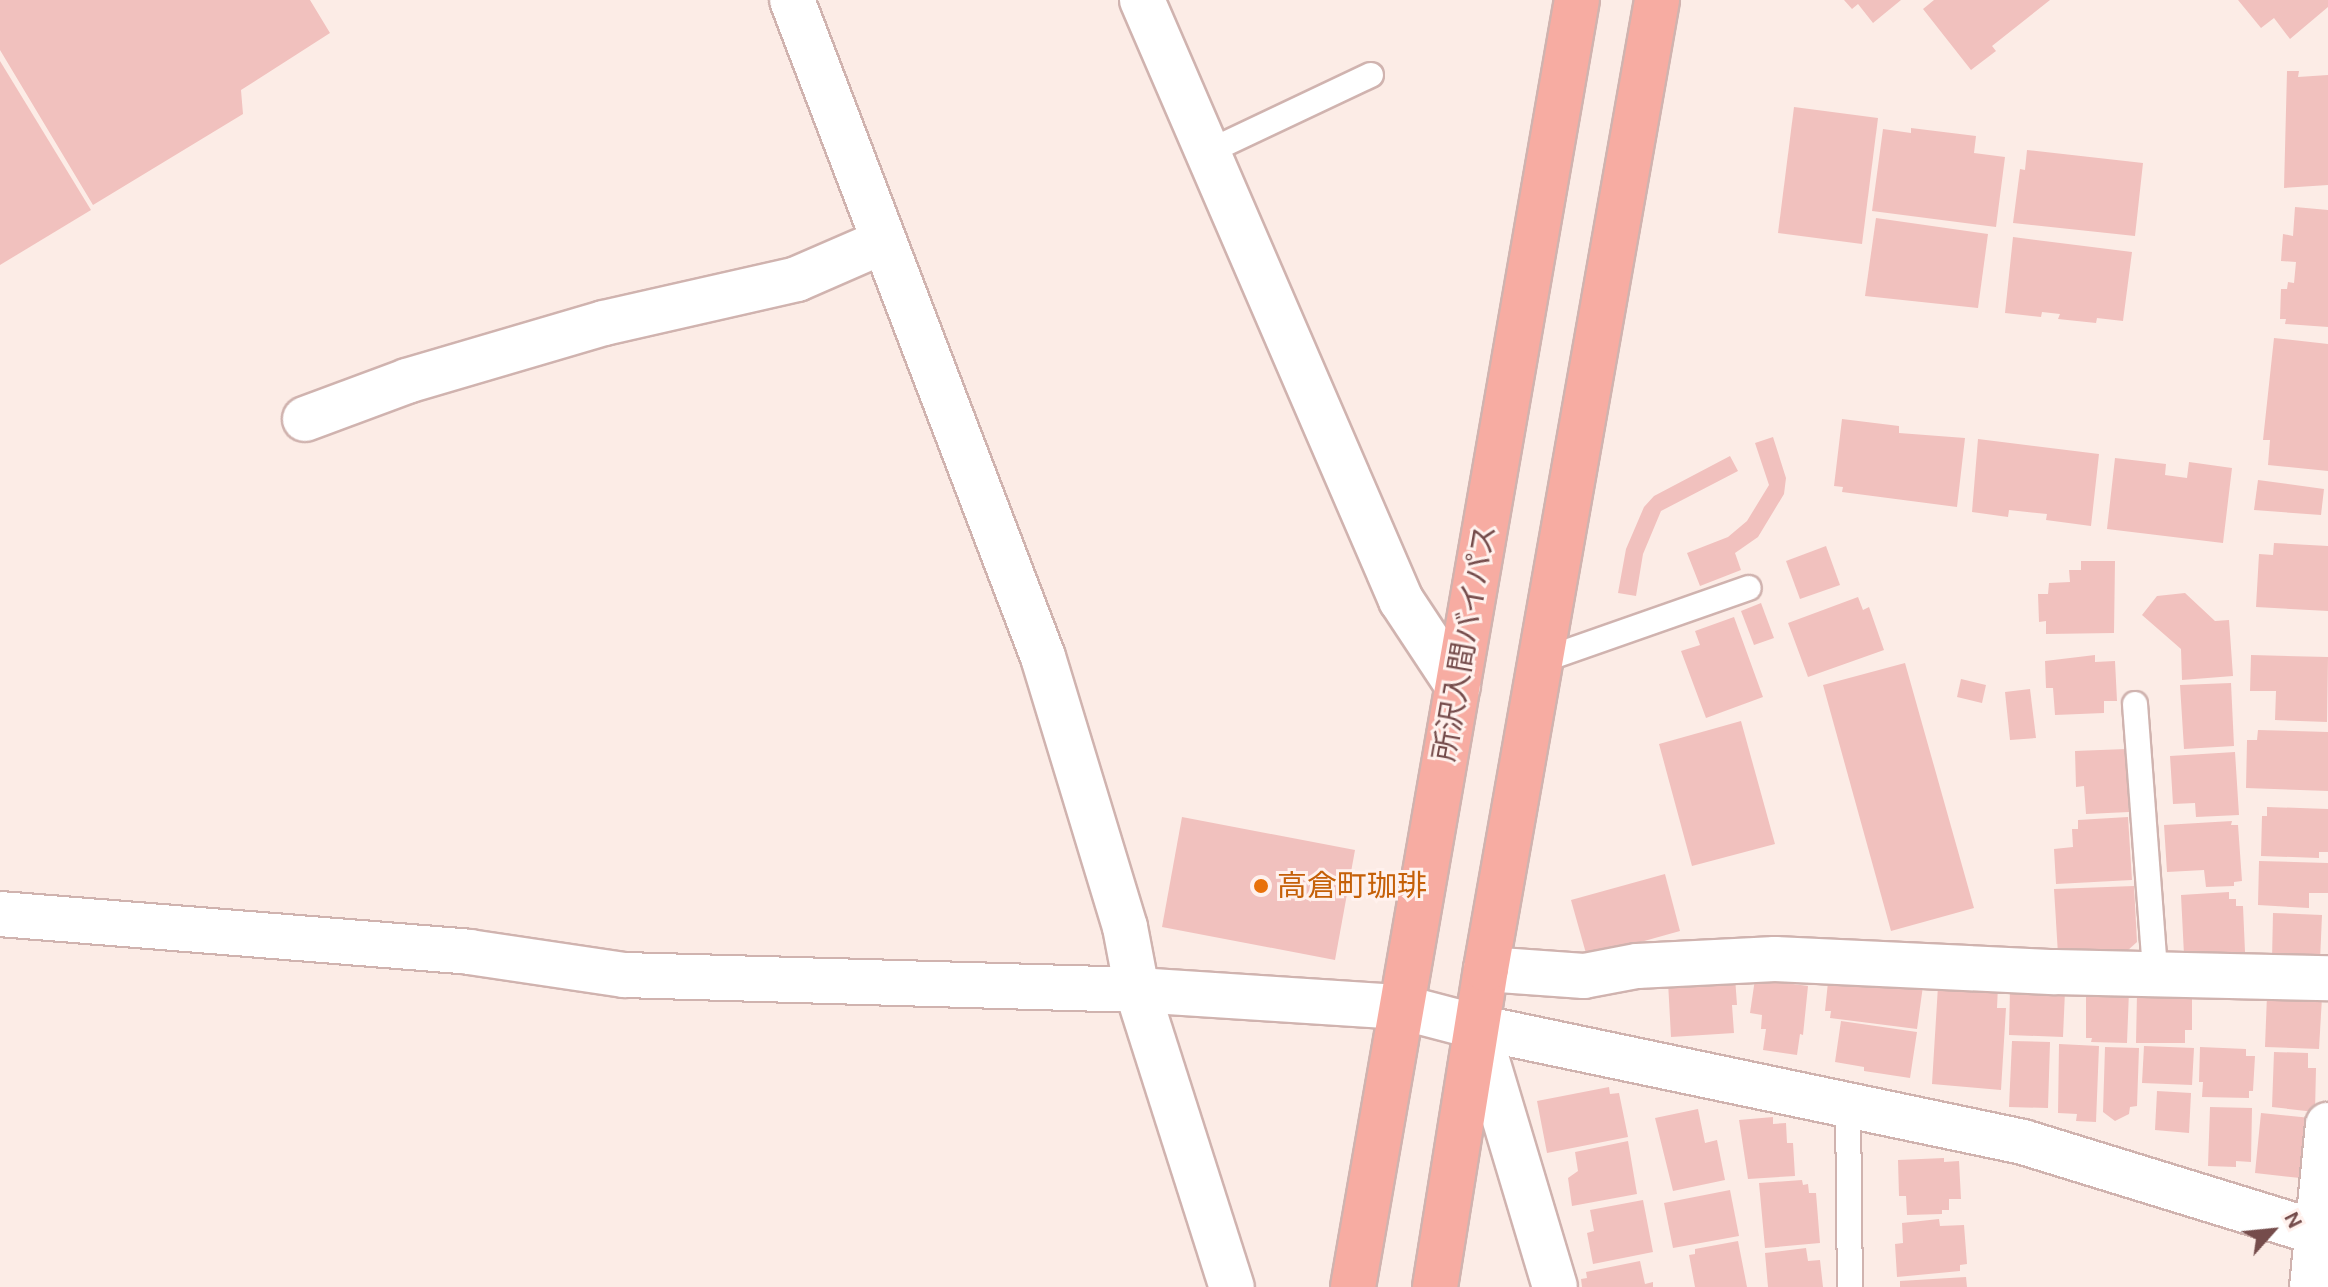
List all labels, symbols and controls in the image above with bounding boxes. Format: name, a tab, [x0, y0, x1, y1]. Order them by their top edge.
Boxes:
street label: 所沢入間バイパス	[1426, 522, 1504, 764]
place label: 高倉町珈琲	[1277, 868, 1427, 904]
marker: 高倉町珈琲	[1252, 877, 1270, 895]
north arrow	[2232, 1191, 2312, 1271]
text: N	[2278, 1207, 2309, 1233]

